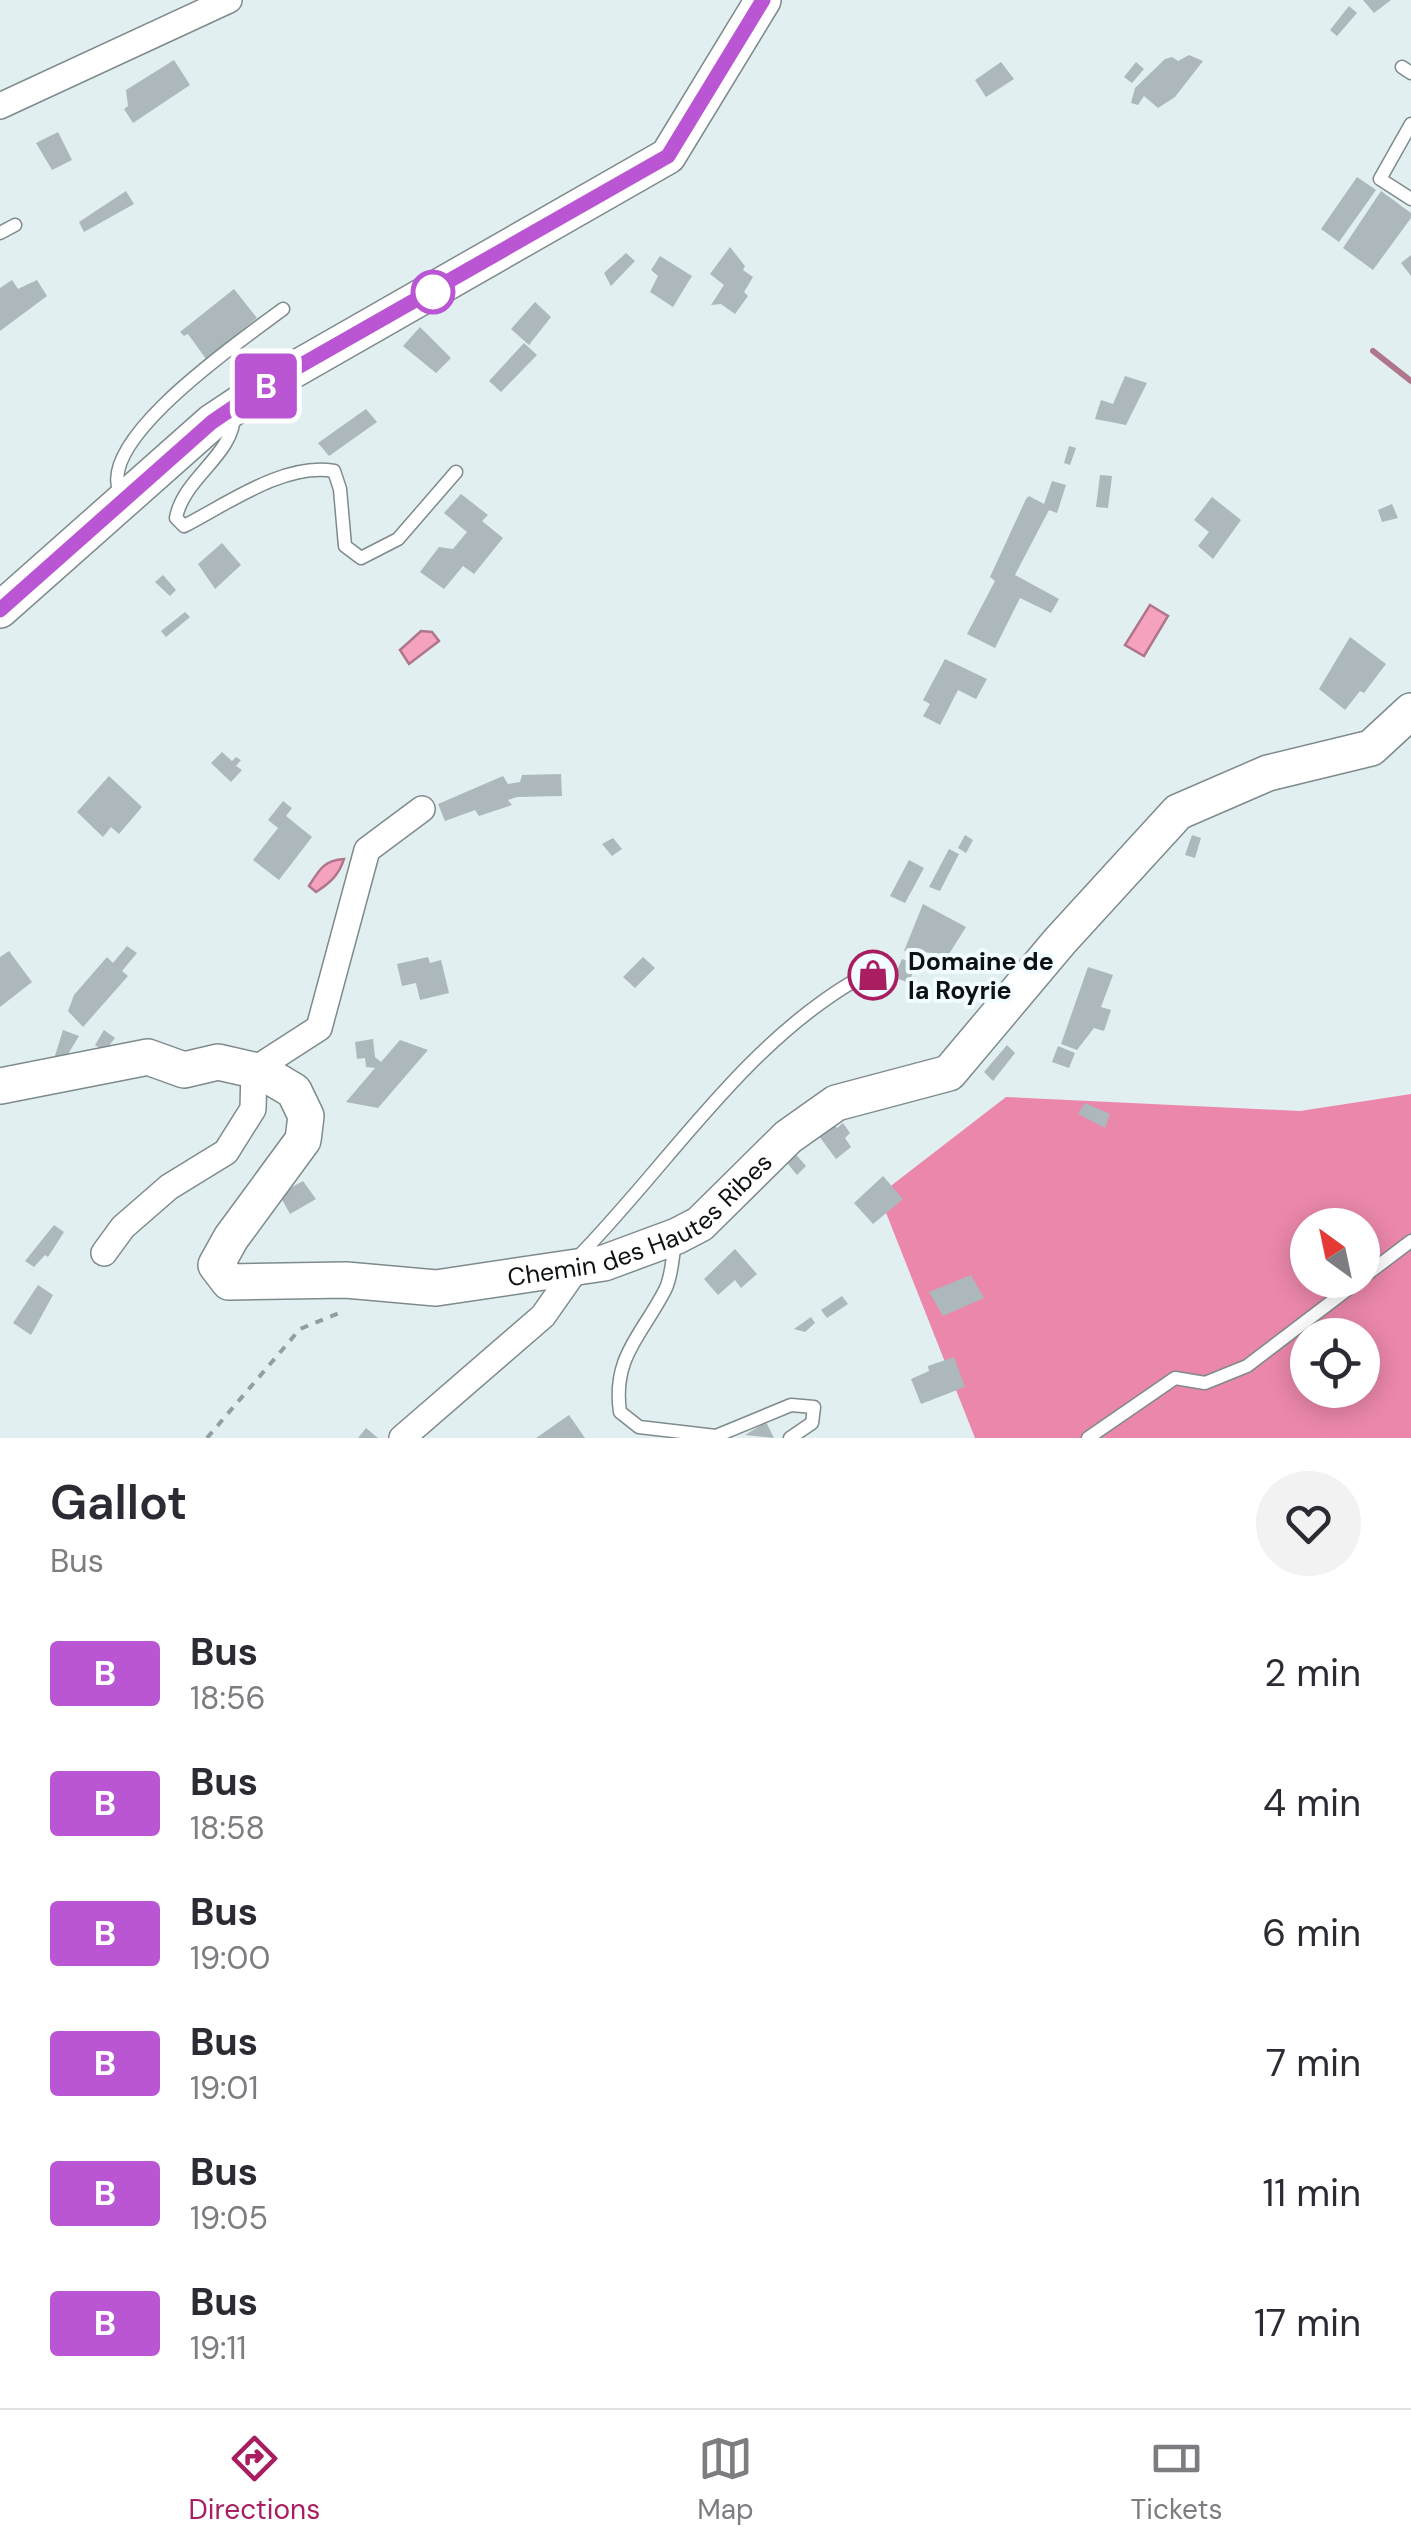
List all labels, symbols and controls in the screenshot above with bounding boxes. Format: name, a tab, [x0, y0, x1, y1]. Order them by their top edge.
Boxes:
unlabelled marker	[412, 271, 454, 313]
line badge: B	[234, 354, 298, 418]
text: B	[255, 363, 277, 409]
place label: Domaine de la Royrie	[908, 945, 1054, 1007]
shop icon: Domaine de la Royrie	[847, 949, 899, 1001]
street label: Chemin des Hautes Ribes	[505, 1146, 779, 1294]
north arrow	[1290, 1208, 1380, 1298]
map controls	[1290, 1208, 1380, 1408]
button: locate	[1290, 1318, 1380, 1408]
text: Gallot	[50, 1471, 187, 1534]
button: heart	[1256, 1471, 1361, 1576]
text: Bus	[50, 1540, 104, 1582]
text: Bus	[190, 1627, 258, 1677]
text: 2 min	[1264, 1648, 1361, 1698]
text: B	[94, 1650, 116, 1696]
text: 18:56	[190, 1677, 266, 1719]
text: Bus	[190, 1757, 258, 1807]
text: 4 min	[1263, 1778, 1361, 1828]
text: B	[94, 1780, 116, 1826]
text: 18:58	[190, 1807, 265, 1849]
text: Bus	[190, 1887, 258, 1937]
text: 6 min	[1262, 1908, 1361, 1958]
text: B	[94, 1910, 116, 1956]
text: 19:00	[190, 1937, 270, 1979]
text: Bus	[190, 2017, 258, 2067]
text: 7 min	[1266, 2038, 1361, 2088]
text: B	[94, 2040, 116, 2086]
text: 19:01	[190, 2067, 258, 2109]
text: Bus	[190, 2147, 258, 2197]
text: 11 min	[1262, 2168, 1361, 2218]
text: B	[94, 2170, 116, 2216]
text: 19:05	[190, 2197, 268, 2239]
text: Bus	[190, 2277, 258, 2327]
text: 17 min	[1254, 2298, 1361, 2348]
text: B	[94, 2300, 116, 2346]
text: 19:11	[190, 2327, 247, 2369]
tab: Directions	[188, 2431, 320, 2528]
tab: Map	[697, 2431, 754, 2528]
tab: Tickets	[1130, 2431, 1222, 2528]

